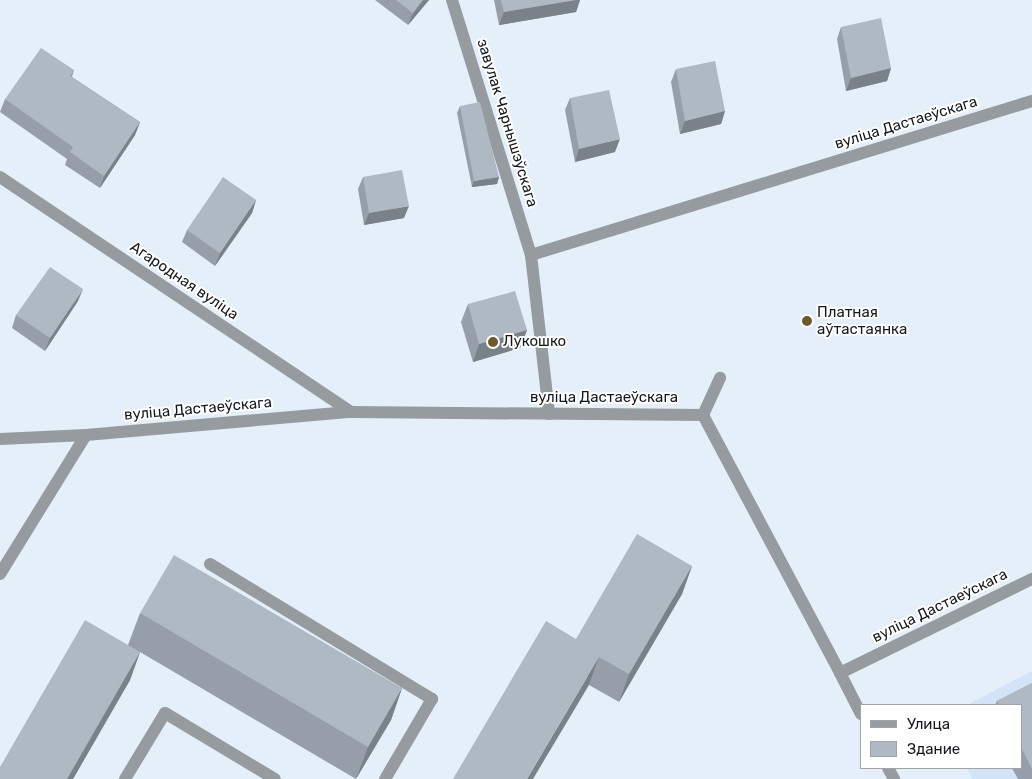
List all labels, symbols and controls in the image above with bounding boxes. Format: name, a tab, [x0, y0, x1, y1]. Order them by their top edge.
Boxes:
street label: завулак Чарнышэўскага	[473, 37, 541, 209]
street label: вуліца Дастаеўскага	[832, 93, 980, 153]
street label: Агародная вуліца	[126, 238, 242, 324]
place label: Платная аўтастаянка	[817, 303, 907, 338]
marker: Платная аўтастаянка	[801, 315, 813, 327]
place label: Лукошко	[503, 333, 566, 351]
marker: Лукошко	[487, 336, 499, 348]
street label: вуліца Дастаеўскага	[530, 389, 678, 407]
street label: вуліца Дастаеўскага	[123, 394, 273, 424]
street label: вуліца Дастаеўскага	[869, 565, 1011, 647]
legend	[860, 704, 1022, 769]
text: Улица	[907, 715, 950, 733]
text: Здание	[907, 740, 960, 758]

